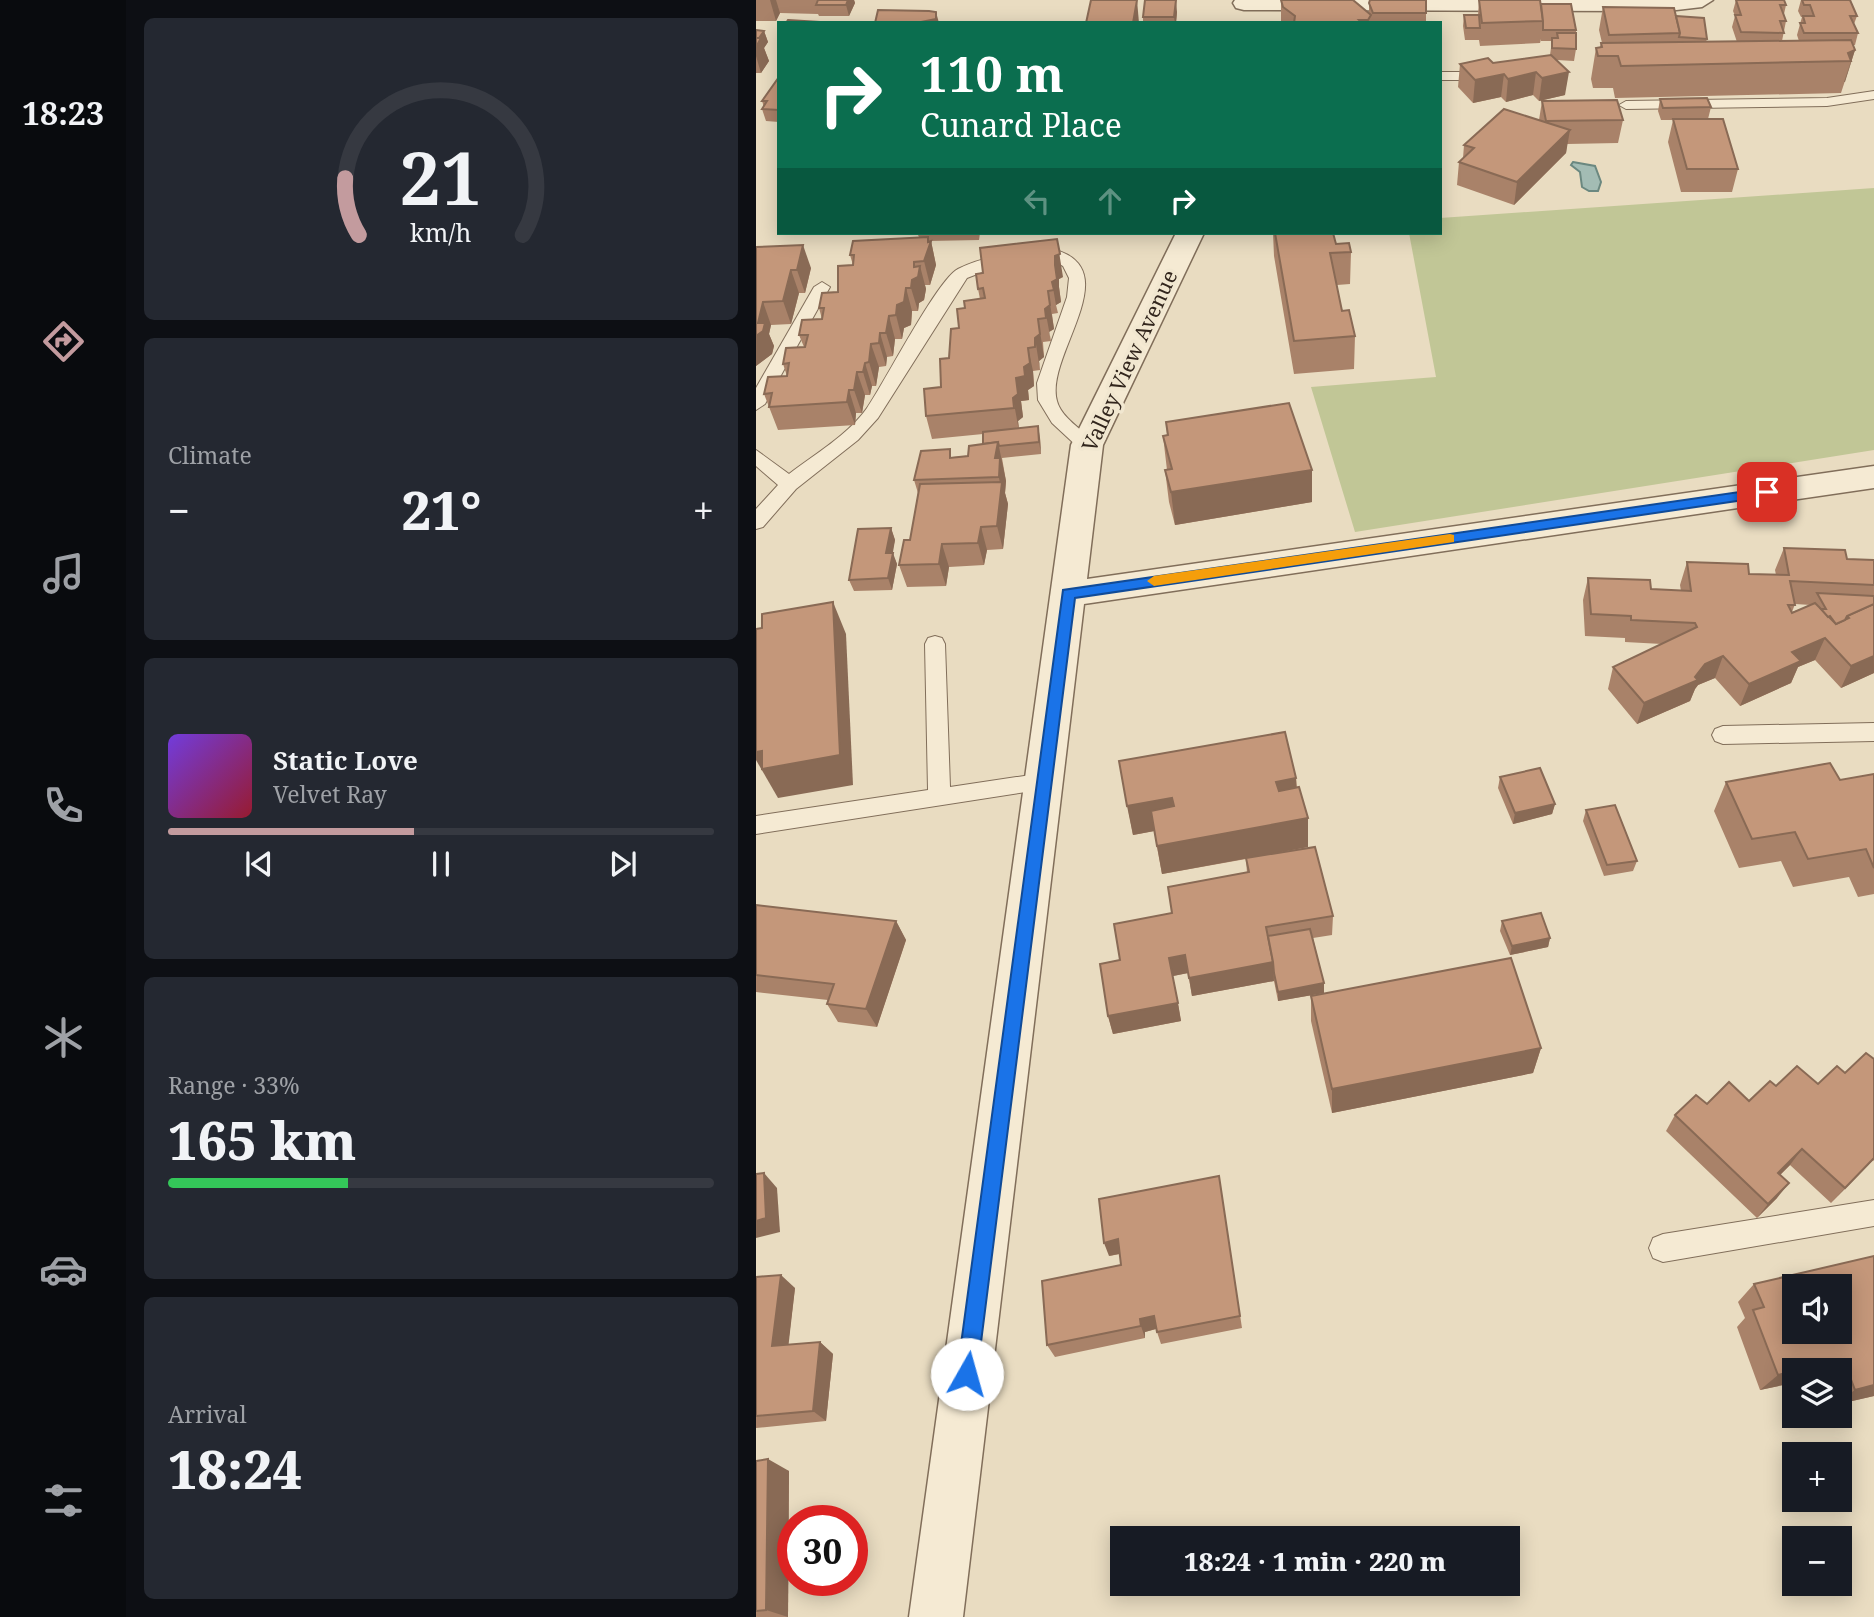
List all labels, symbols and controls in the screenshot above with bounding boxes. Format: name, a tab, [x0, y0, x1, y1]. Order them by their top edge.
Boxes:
text: 110 m	[920, 40, 1064, 106]
icon: right	[805, 49, 896, 140]
text: 18:23	[22, 91, 104, 134]
text: Cunard Place	[920, 103, 1122, 146]
text: 21	[400, 127, 482, 226]
icon: left	[1018, 182, 1056, 220]
icon: ahead	[1091, 182, 1129, 220]
icon: right	[1164, 182, 1202, 220]
text: km/h	[410, 215, 472, 249]
street label: Valley View Avenue	[1075, 265, 1183, 456]
icon: directions	[39, 317, 88, 366]
text: Climate	[168, 439, 252, 471]
pin	[1737, 462, 1797, 522]
icon: arrive	[1748, 473, 1786, 511]
text: 21°	[401, 474, 481, 545]
text: −	[168, 484, 190, 536]
text: +	[693, 484, 714, 536]
icon: music	[39, 549, 88, 598]
text: Static Love	[273, 742, 418, 778]
text: Velvet Ray	[273, 778, 387, 810]
icon: phone	[39, 781, 88, 830]
icon: previous	[240, 845, 278, 883]
icon: pause	[422, 845, 460, 883]
icon: next	[604, 845, 642, 883]
icon: climate	[39, 1013, 88, 1062]
text: Range · 33%	[168, 1069, 300, 1101]
text: 165 km	[168, 1104, 356, 1175]
icon: car	[39, 1245, 88, 1294]
map controls	[1782, 1274, 1852, 1596]
button: sound	[1782, 1274, 1852, 1344]
position arrow	[930, 1337, 1004, 1411]
button: layers	[1782, 1358, 1852, 1428]
text: Arrival	[168, 1398, 247, 1430]
text: 18:24	[168, 1433, 302, 1504]
button: +	[1782, 1442, 1852, 1512]
icon: filters	[39, 1476, 88, 1525]
speed limit sign: 30	[777, 1505, 868, 1596]
button: −	[1782, 1526, 1852, 1596]
text: 18:24 · 1 min · 220 m	[1184, 1543, 1446, 1579]

